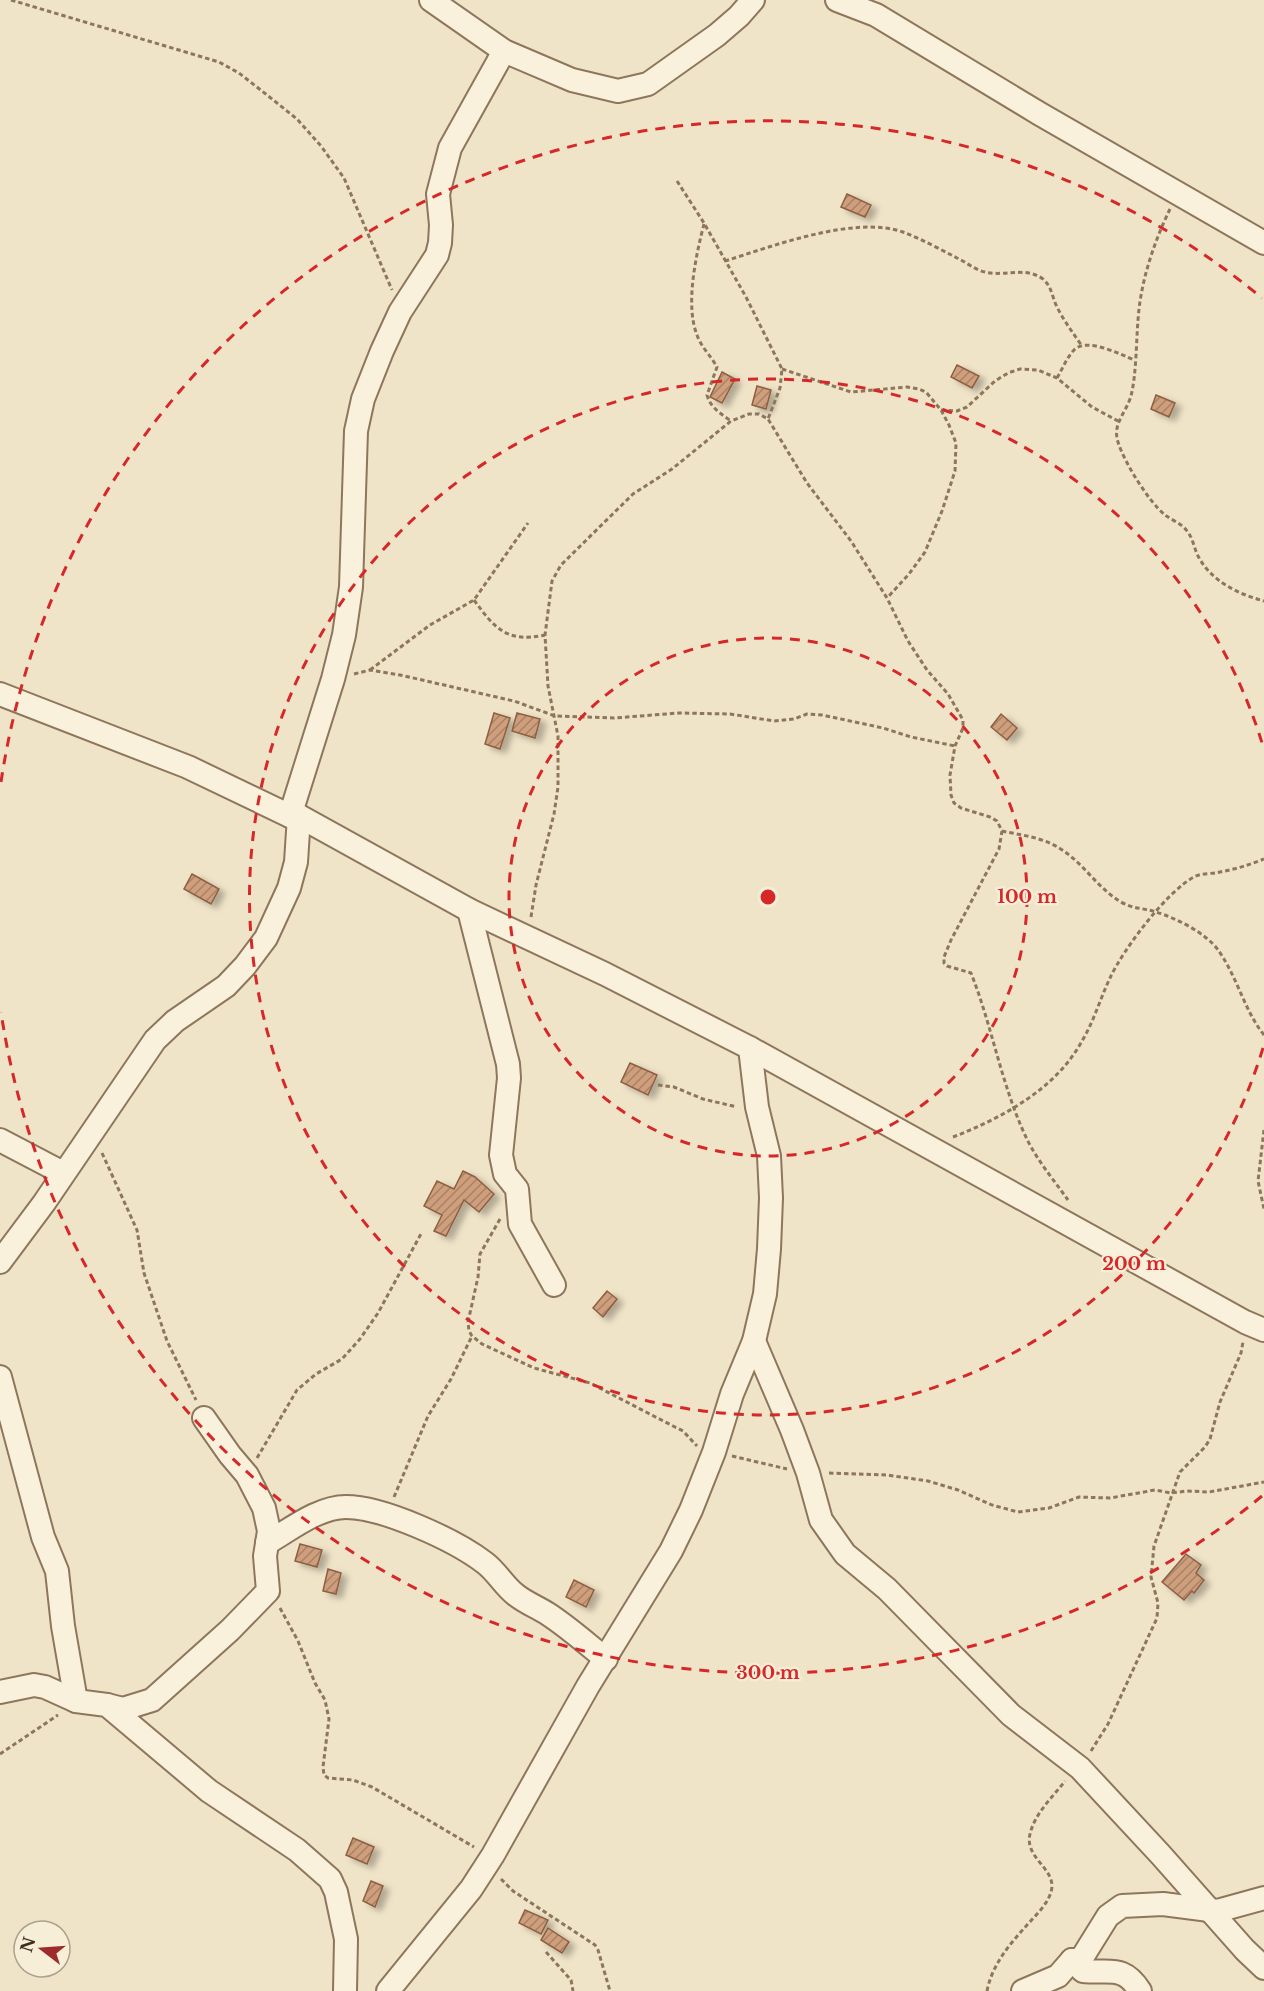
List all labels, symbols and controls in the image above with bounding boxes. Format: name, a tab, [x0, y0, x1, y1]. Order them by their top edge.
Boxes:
text: 100 m	[997, 886, 1057, 908]
centre of rings	[758, 887, 778, 907]
text: 200 m	[1102, 1253, 1166, 1275]
text: 300 m	[736, 1662, 800, 1684]
north arrow	[12, 1919, 72, 1979]
text: N	[16, 1934, 39, 1955]

